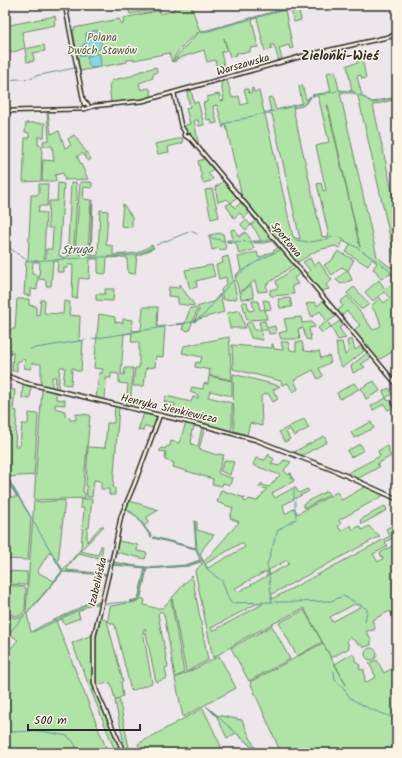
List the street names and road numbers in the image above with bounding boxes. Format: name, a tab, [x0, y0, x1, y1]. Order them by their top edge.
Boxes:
street label: Warszawska	[214, 49, 272, 81]
street label: Sportowa	[266, 218, 306, 262]
street label: Henryka Sienkiewicza	[119, 389, 219, 429]
street label: Izabelińska	[84, 555, 112, 609]

